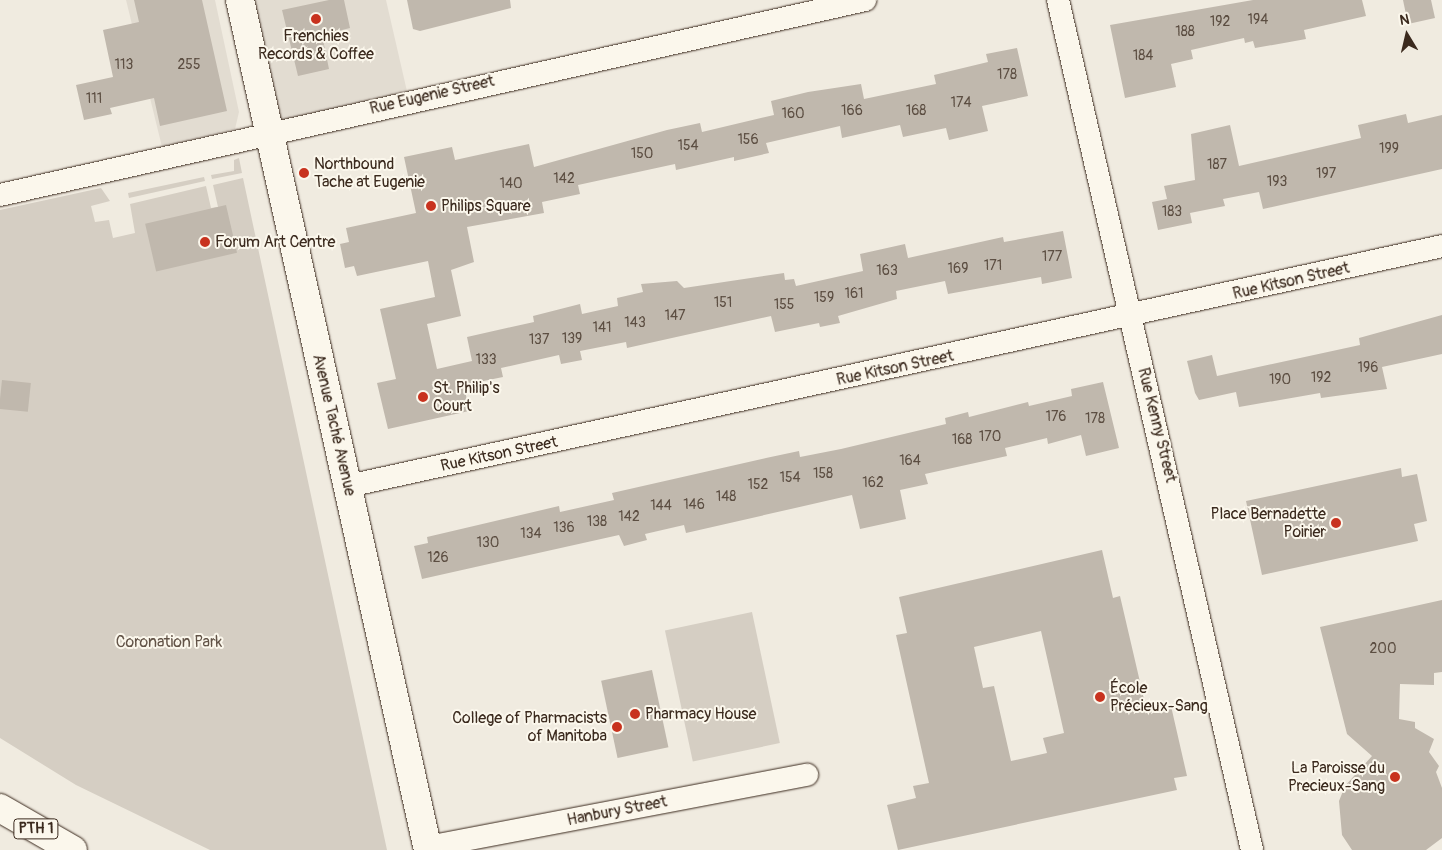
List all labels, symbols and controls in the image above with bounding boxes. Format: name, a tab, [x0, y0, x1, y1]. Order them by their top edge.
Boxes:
north arrow	[1382, 10, 1432, 60]
text: N	[1399, 11, 1411, 29]
house number: 194	[1248, 12, 1268, 28]
marker: Frenchies Records & Coffee	[310, 13, 322, 25]
house number: 192	[1210, 14, 1230, 30]
house number: 188	[1175, 24, 1195, 40]
place label: Frenchies Records & Coffee	[258, 26, 374, 64]
house number: 184	[1133, 48, 1153, 64]
house number: 113	[115, 57, 133, 73]
house number: 255	[177, 57, 201, 73]
house number: 178	[997, 67, 1017, 83]
street label: Rue Eugenie Street	[368, 71, 496, 119]
house number: 111	[86, 91, 102, 107]
house number: 174	[951, 95, 971, 111]
house number: 166	[841, 103, 863, 119]
house number: 168	[906, 103, 926, 119]
house number: 160	[781, 106, 805, 122]
house number: 156	[737, 132, 759, 148]
house number: 154	[677, 138, 699, 154]
house number: 199	[1379, 141, 1399, 157]
house number: 150	[631, 146, 653, 162]
place label: Northbound Tache at Eugenie	[314, 154, 425, 192]
house number: 187	[1207, 157, 1227, 173]
house number: 197	[1316, 166, 1336, 182]
marker: Northbound Tache at Eugenie	[298, 167, 310, 179]
house number: 142	[553, 171, 575, 187]
house number: 193	[1267, 174, 1287, 190]
house number: 140	[499, 176, 523, 192]
place label: Philips Square	[441, 196, 531, 216]
marker: Philips Square	[425, 200, 437, 212]
house number: 183	[1162, 204, 1182, 220]
place label: Forum Art Centre	[215, 232, 335, 252]
marker: Forum Art Centre	[199, 236, 211, 248]
house number: 177	[1042, 249, 1062, 265]
house number: 171	[984, 258, 1002, 274]
street label: Rue Kitson Street	[1231, 258, 1351, 304]
house number: 169	[948, 261, 968, 277]
house number: 163	[876, 263, 898, 279]
house number: 161	[844, 286, 864, 302]
house number: 159	[814, 290, 834, 306]
house number: 151	[714, 295, 732, 311]
house number: 155	[774, 297, 794, 313]
house number: 147	[665, 308, 685, 324]
house number: 143	[624, 315, 646, 331]
house number: 141	[592, 320, 612, 336]
house number: 139	[562, 331, 582, 347]
house number: 137	[529, 332, 549, 348]
street label: Rue Kitson Street	[835, 346, 955, 390]
street label: Avenue Taché Avenue	[308, 352, 360, 498]
house number: 133	[475, 352, 497, 368]
house number: 196	[1358, 360, 1378, 376]
street label: Rue Kenny Street	[1133, 366, 1181, 484]
house number: 192	[1311, 370, 1331, 386]
house number: 190	[1269, 372, 1291, 388]
place label: St. Philip's Court	[433, 378, 500, 416]
marker: St. Philip's Court	[417, 391, 429, 403]
house number: 176	[1045, 409, 1067, 425]
house number: 178	[1085, 411, 1105, 427]
house number: 170	[979, 429, 1001, 445]
street label: Rue Kitson Street	[439, 432, 559, 476]
house number: 168	[952, 432, 972, 448]
house number: 164	[899, 453, 921, 469]
house number: 158	[813, 466, 833, 482]
house number: 154	[779, 470, 801, 486]
house number: 162	[862, 475, 884, 491]
house number: 152	[748, 477, 768, 493]
house number: 148	[716, 489, 736, 505]
house number: 146	[683, 497, 705, 513]
house number: 144	[650, 498, 672, 514]
place label: Place Bernadette Poirier	[1211, 504, 1326, 542]
house number: 142	[618, 509, 640, 525]
house number: 138	[587, 514, 607, 530]
marker: Place Bernadette Poirier	[1330, 517, 1342, 529]
house number: 136	[553, 520, 575, 536]
house number: 134	[520, 526, 542, 542]
house number: 130	[477, 535, 499, 551]
house number: 126	[427, 550, 449, 566]
park label: Coronation Park	[116, 632, 222, 652]
house number: 200	[1370, 641, 1396, 657]
place label: École Précieux-Sang	[1110, 678, 1208, 716]
marker: École Précieux-Sang	[1094, 691, 1106, 703]
place label: Pharmacy House	[645, 704, 756, 724]
place label: College of Pharmacists of Manitoba	[452, 708, 607, 746]
marker: Pharmacy House	[629, 708, 641, 720]
marker: College of Pharmacists of Manitoba	[611, 721, 623, 733]
place label: La Paroisse du Precieux-Sang	[1288, 758, 1385, 796]
marker: La Paroisse du Precieux-Sang	[1389, 771, 1401, 783]
street label: Hanbury Street	[565, 792, 669, 830]
road number: PTH 1	[12, 816, 60, 842]

